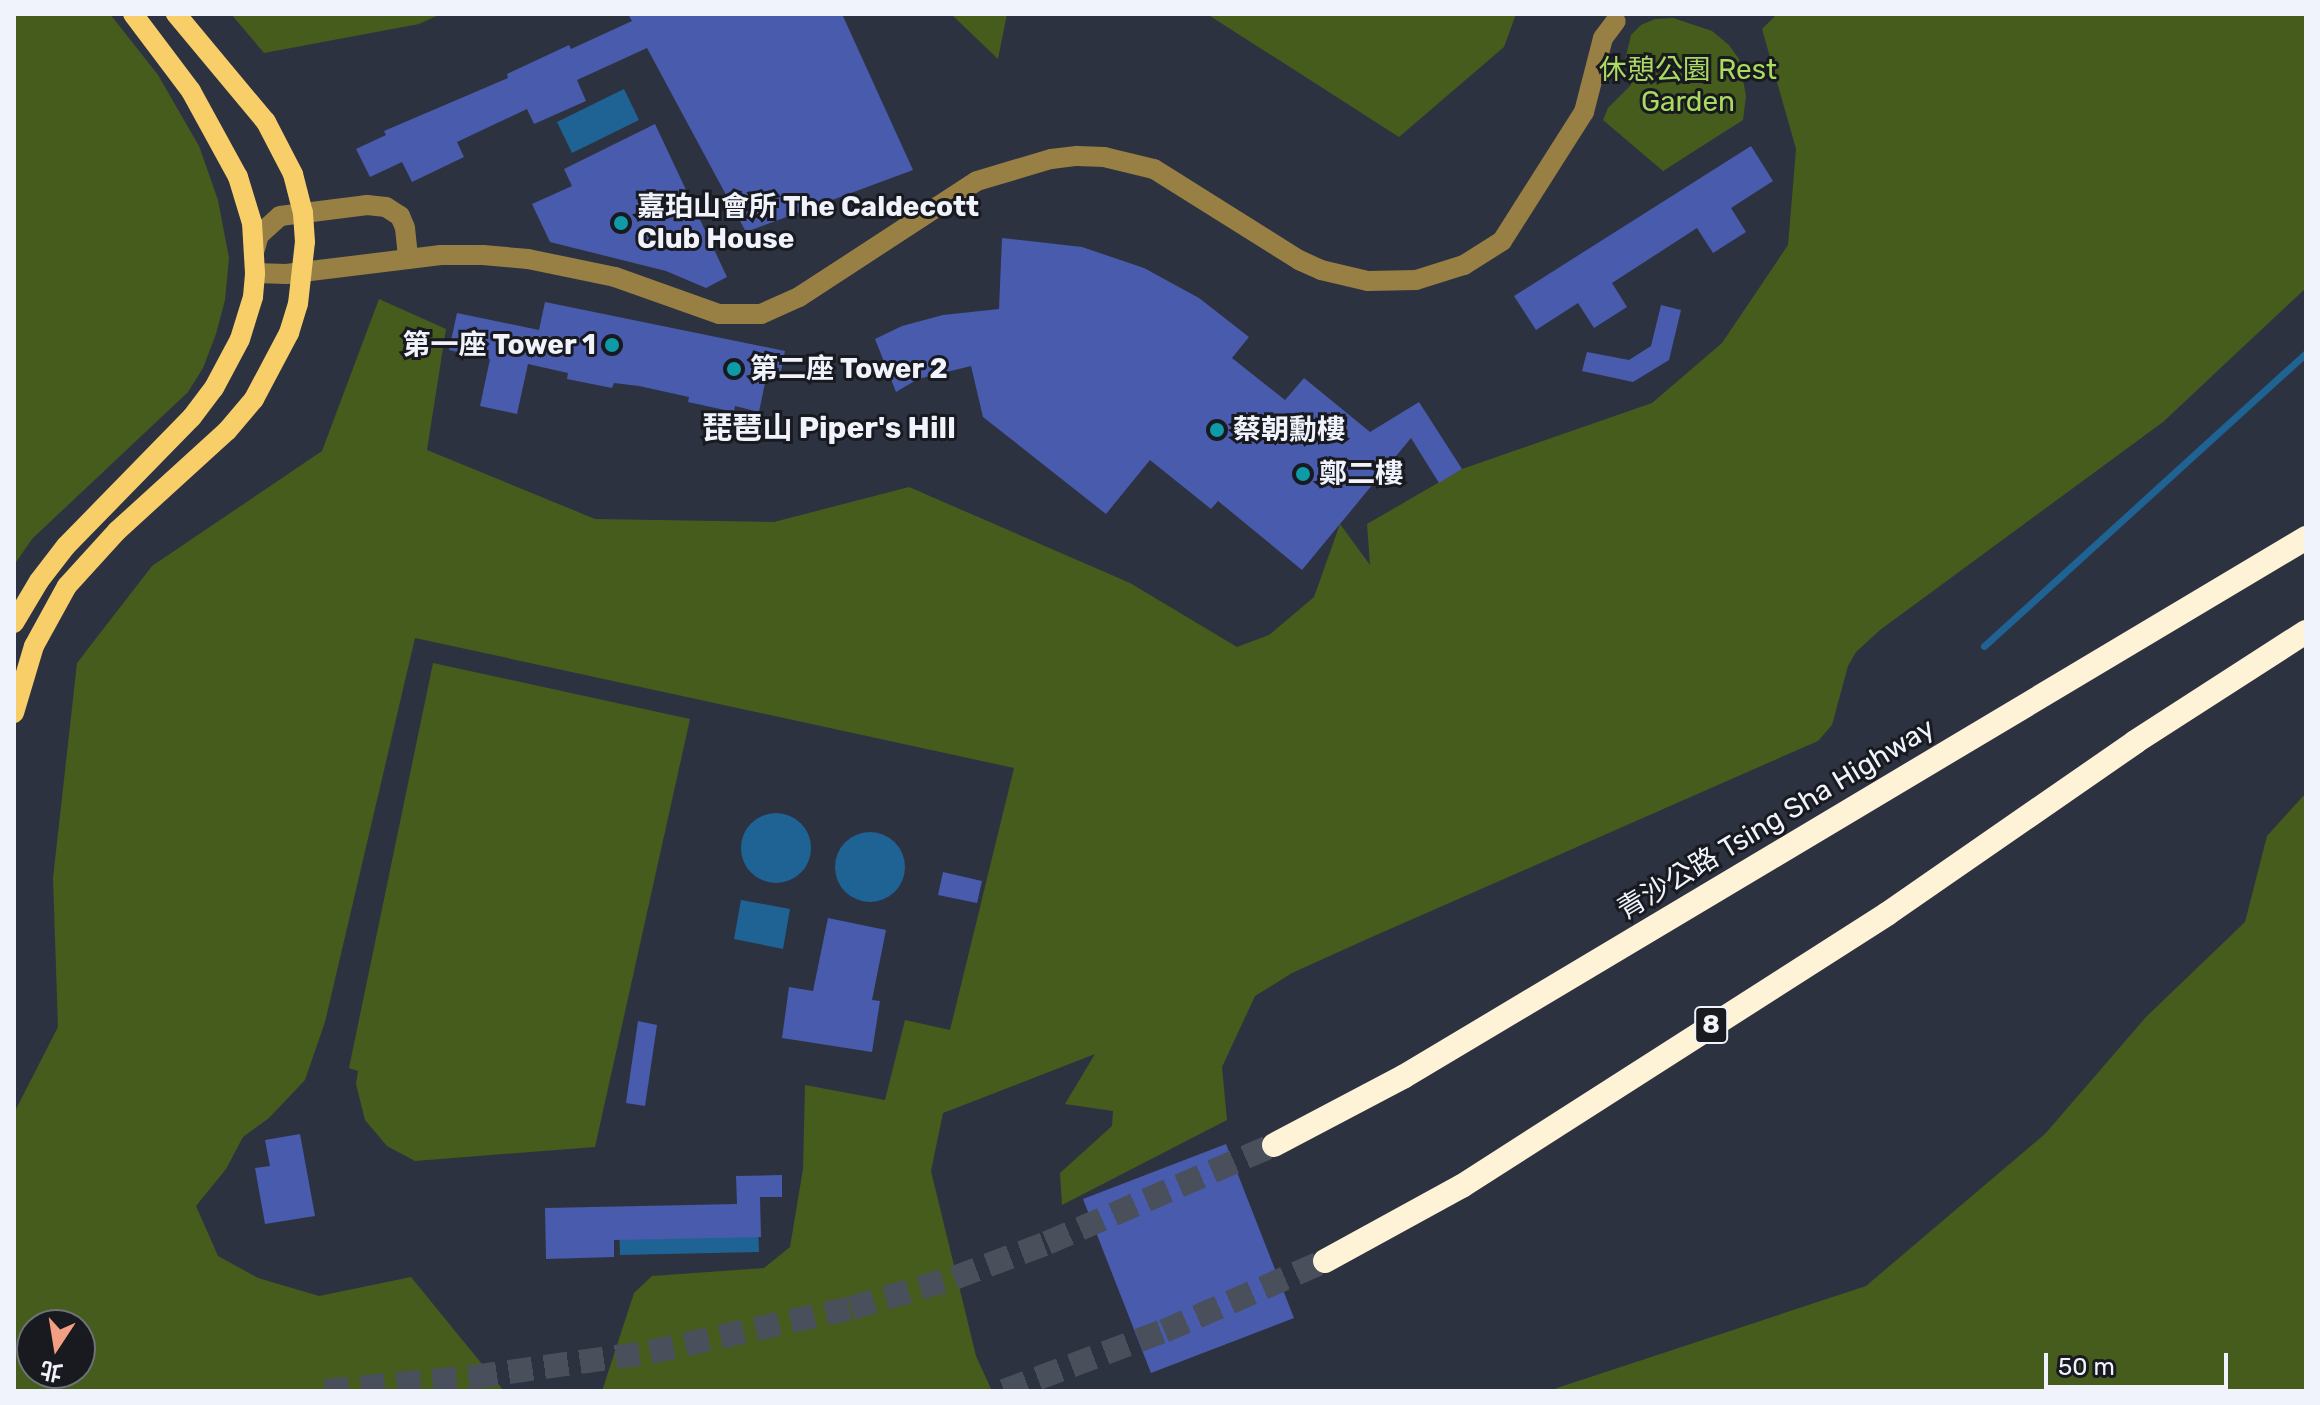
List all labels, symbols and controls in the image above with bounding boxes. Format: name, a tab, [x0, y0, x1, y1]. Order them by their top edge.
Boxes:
park label: 休憩公園 Rest Garden	[1599, 53, 1777, 119]
place label: 嘉珀山會所 The Caldecott Club House	[637, 190, 979, 256]
marker: 嘉珀山會所 The Caldecott Club House	[612, 214, 630, 232]
place label: 第一座 Tower 1	[402, 328, 596, 362]
marker: 第一座 Tower 1	[603, 336, 621, 354]
place label: 第二座 Tower 2	[750, 352, 948, 386]
marker: 第二座 Tower 2	[725, 360, 743, 378]
district label: 琵琶山 Piper's Hill	[702, 410, 956, 446]
place label: 蔡朝勳樓	[1233, 413, 1345, 447]
marker: 蔡朝勳樓	[1208, 421, 1226, 439]
place label: 鄭二樓	[1319, 457, 1403, 491]
marker: 鄭二樓	[1294, 465, 1312, 483]
street label: 青沙公路 Tsing Sha Highway	[1611, 711, 1941, 927]
road number: 8	[1693, 1003, 1729, 1047]
north arrow	[16, 1309, 96, 1389]
scale bar	[2048, 1337, 2232, 1387]
text: 50 m	[2058, 1353, 2115, 1381]
text: 北	[38, 1356, 65, 1387]

